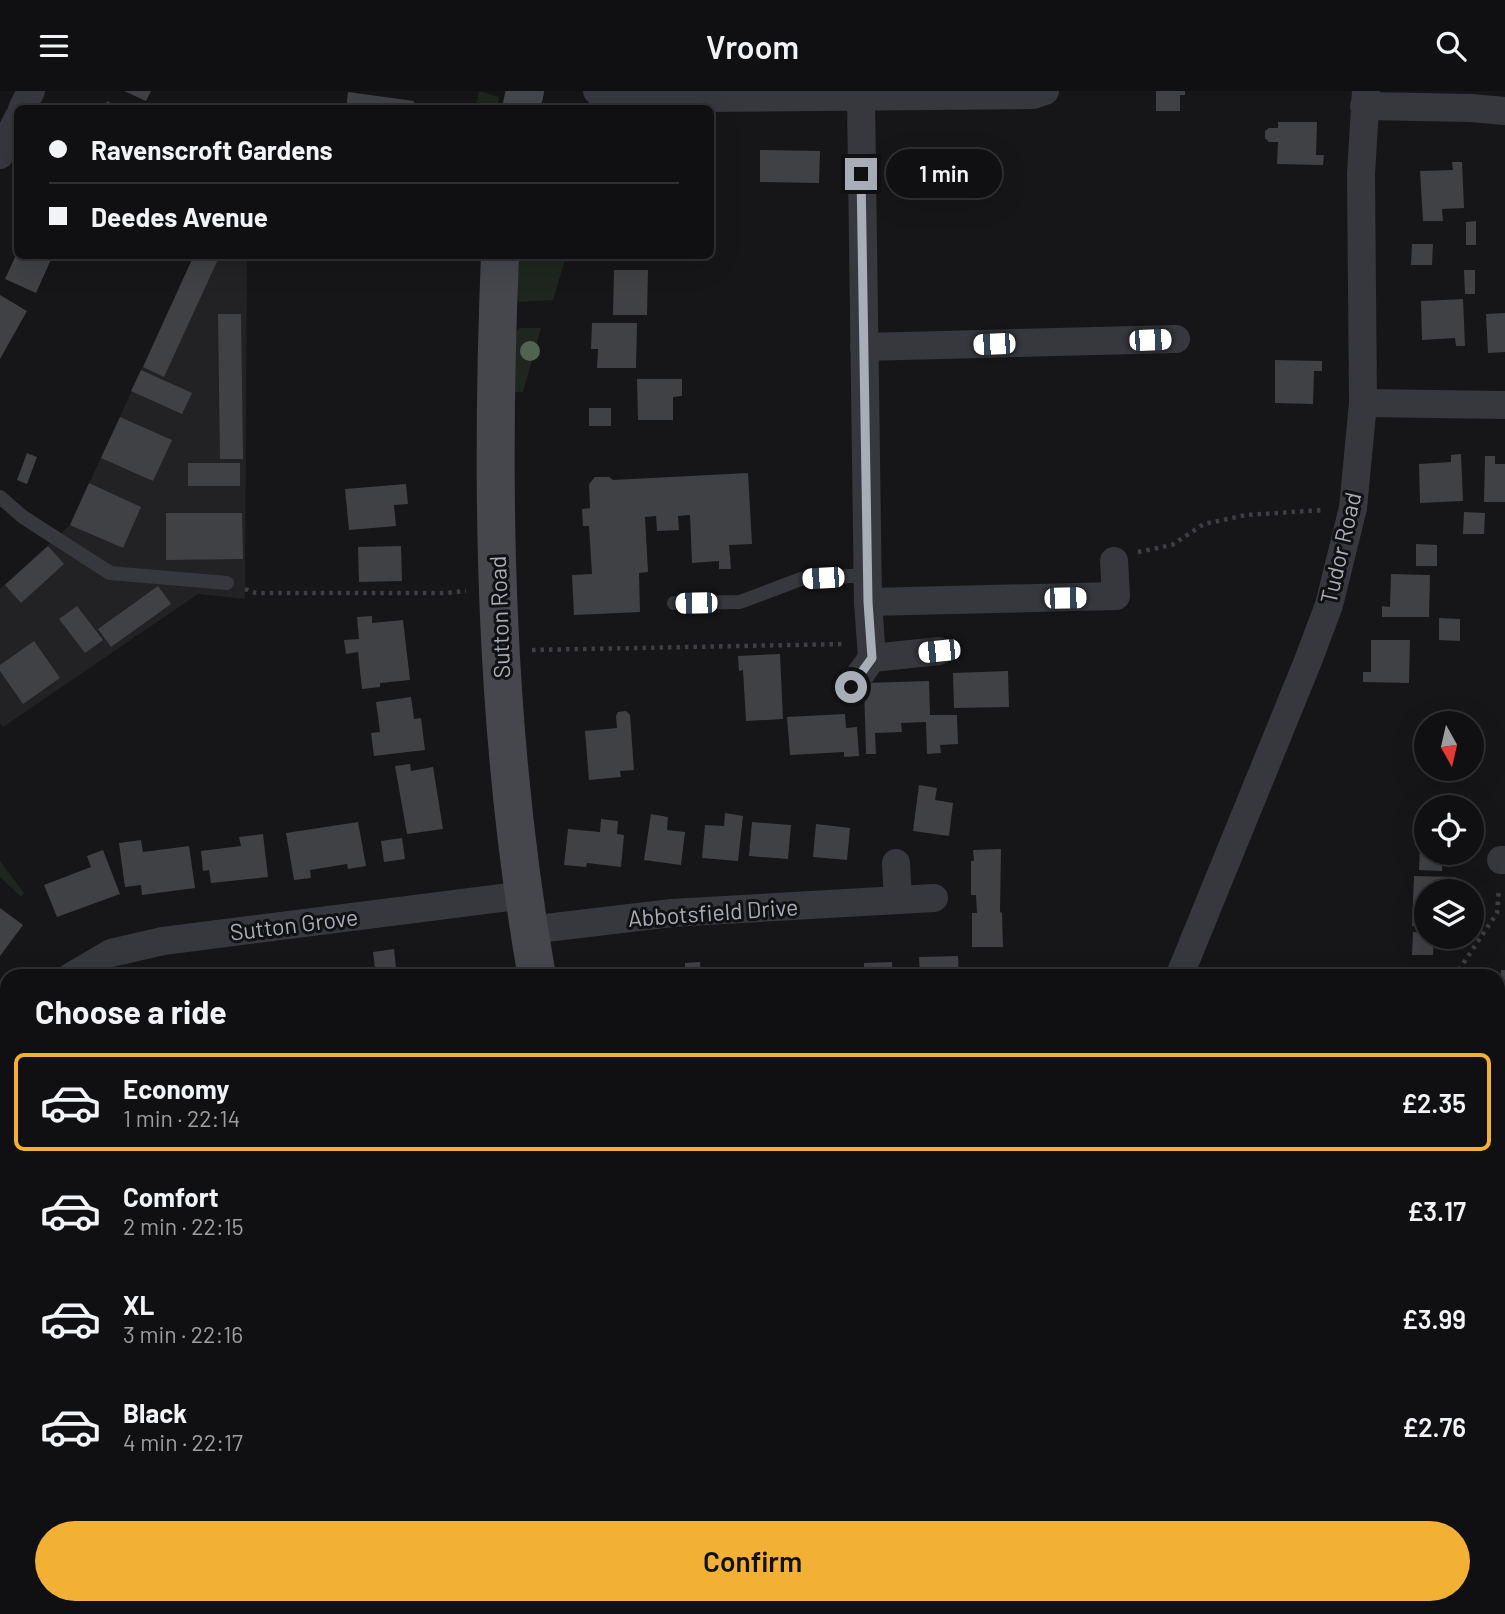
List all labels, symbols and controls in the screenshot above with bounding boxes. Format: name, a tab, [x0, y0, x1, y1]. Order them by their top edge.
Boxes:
icon: menu	[35, 27, 73, 65]
text: Vroom	[706, 27, 799, 65]
icon: search	[1432, 27, 1470, 65]
text: Ravenscroft Gardens	[91, 134, 333, 165]
callout: 1 min	[886, 149, 1001, 199]
route end	[845, 158, 877, 190]
text: 1 min	[919, 159, 969, 187]
text: Deedes Avenue	[91, 201, 268, 232]
car	[1129, 329, 1172, 351]
car	[973, 333, 1016, 355]
street label: Tudor Road	[1314, 489, 1366, 606]
street label: Sutton Road	[483, 555, 515, 679]
car	[802, 566, 845, 590]
car	[1044, 587, 1087, 609]
car	[675, 592, 718, 614]
car	[918, 638, 961, 664]
route start	[835, 671, 867, 703]
north arrow	[1414, 711, 1484, 781]
map controls	[1414, 711, 1484, 949]
button: locate	[1414, 795, 1484, 865]
button: layers	[1414, 879, 1484, 949]
street label: Abbotsfield Drive	[627, 892, 799, 932]
street label: Sutton Grove	[228, 902, 360, 946]
text: Choose a ride	[35, 992, 227, 1030]
icon: car	[39, 1071, 102, 1134]
text: Economy	[123, 1073, 229, 1104]
text: £2.35	[1401, 1087, 1466, 1118]
text: 1 min · 22:14	[123, 1104, 240, 1132]
icon: car	[39, 1179, 102, 1242]
text: Comfort	[123, 1181, 219, 1212]
text: £3.17	[1407, 1195, 1466, 1226]
text: 2 min · 22:15	[123, 1212, 244, 1240]
icon: car	[39, 1287, 102, 1350]
text: XL	[123, 1289, 154, 1320]
text: £3.99	[1402, 1303, 1466, 1334]
text: 3 min · 22:16	[123, 1320, 243, 1348]
icon: car	[39, 1395, 102, 1458]
text: Black	[123, 1397, 187, 1428]
text: £2.76	[1402, 1411, 1466, 1442]
text: 4 min · 22:17	[123, 1428, 243, 1456]
button: Confirm	[35, 1521, 1470, 1601]

